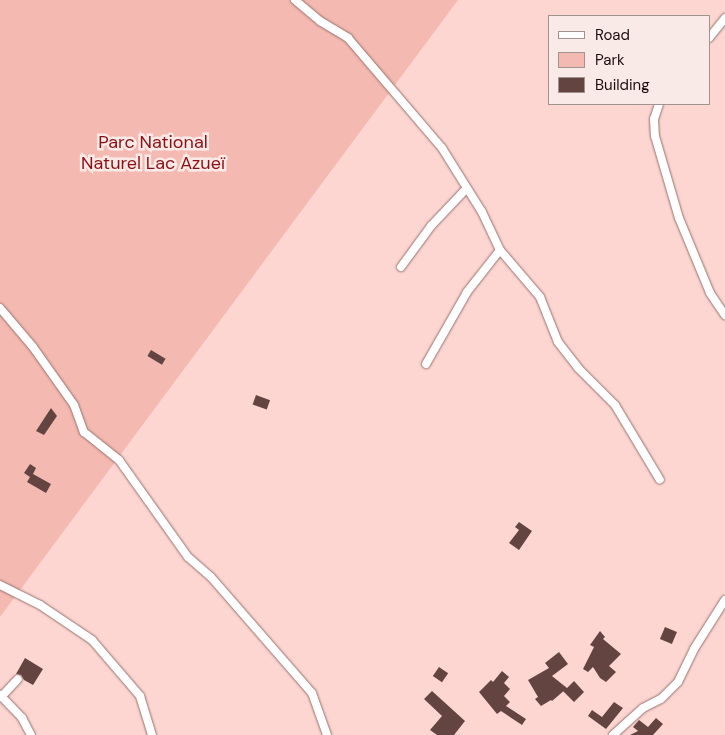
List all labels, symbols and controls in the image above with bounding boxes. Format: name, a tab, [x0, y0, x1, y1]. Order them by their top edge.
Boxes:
legend	[548, 15, 710, 105]
text: Road	[595, 25, 630, 45]
text: Park	[595, 50, 625, 70]
text: Building	[595, 75, 650, 95]
park label: Parc National Naturel Lac Azueï	[81, 132, 225, 174]

